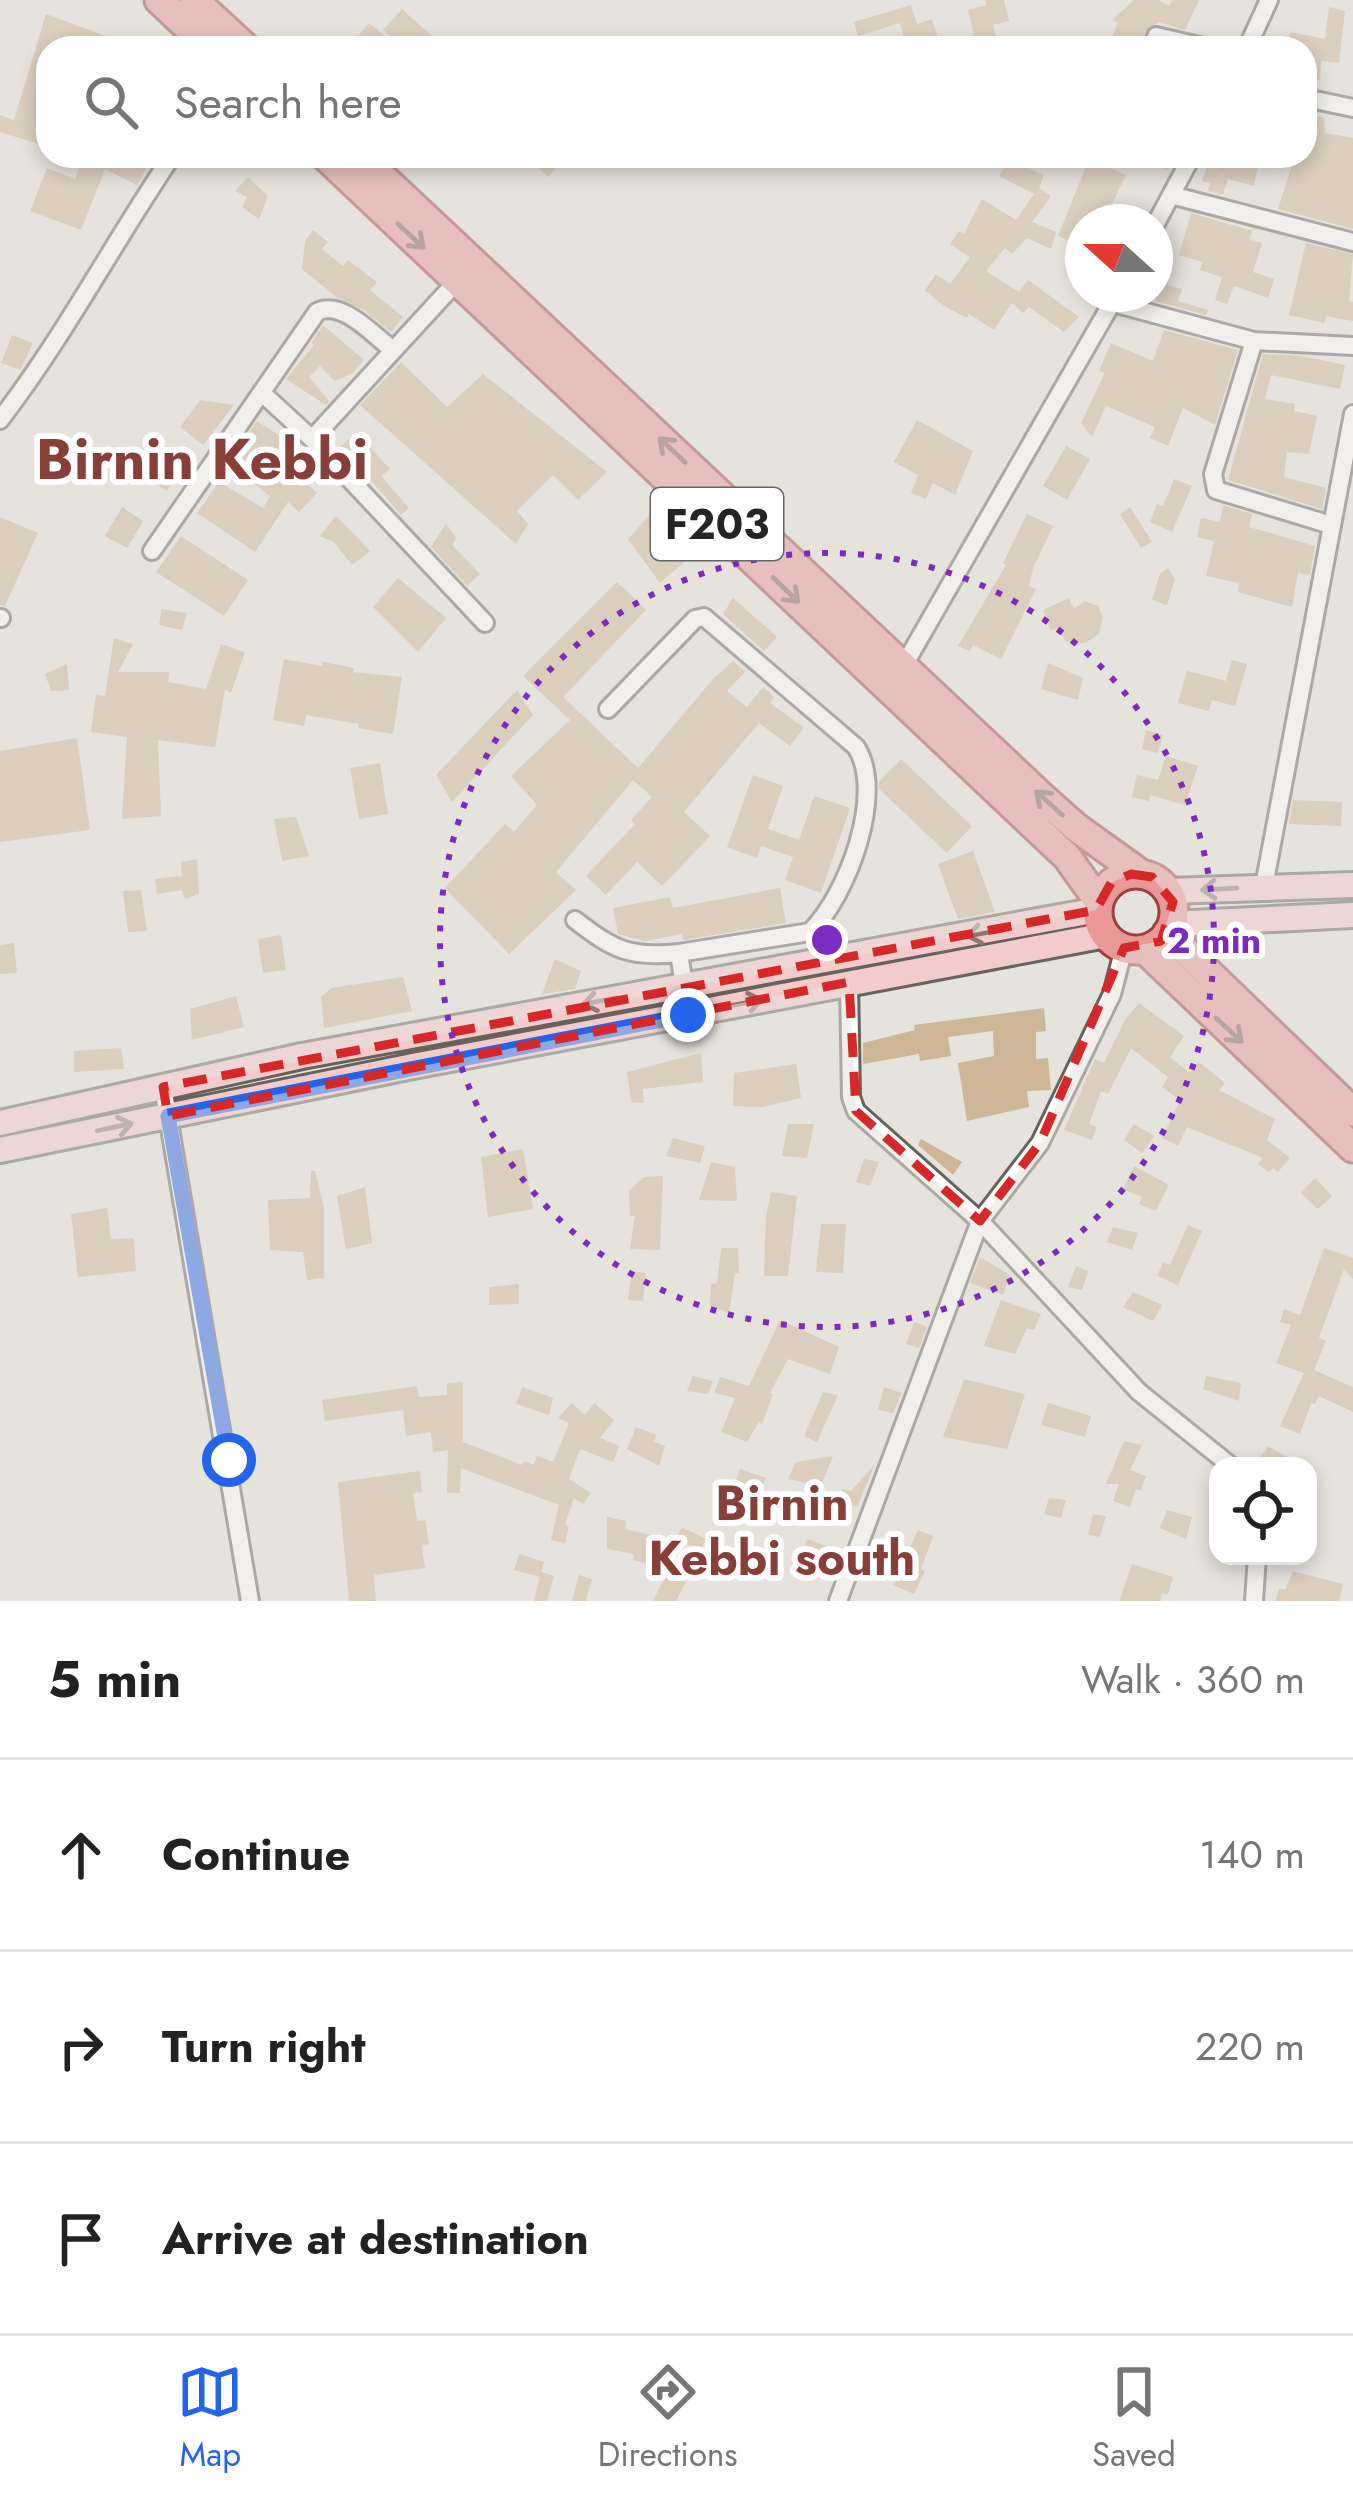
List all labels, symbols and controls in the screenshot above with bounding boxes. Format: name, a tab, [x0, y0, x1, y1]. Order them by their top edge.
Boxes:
search box	[36, 36, 1317, 168]
icon: search	[78, 69, 144, 135]
text: Search here	[174, 70, 402, 135]
north arrow	[1065, 204, 1173, 312]
one-way arrow	[395, 222, 425, 249]
district label: Birnin Kebbi	[36, 418, 368, 500]
one-way arrow	[658, 437, 688, 464]
road number: F203	[651, 488, 783, 560]
one-way arrow	[771, 575, 800, 603]
one-way arrow	[1034, 790, 1064, 817]
one-way arrow	[1200, 878, 1239, 901]
text: 2 min	[1167, 914, 1261, 966]
centre of rings	[806, 919, 848, 961]
one-way arrow	[965, 923, 1004, 946]
route end	[661, 988, 715, 1042]
one-way arrow	[581, 991, 620, 1013]
one-way arrow	[725, 991, 763, 1014]
one-way arrow	[1214, 1015, 1243, 1043]
one-way arrow	[94, 1115, 133, 1137]
route start	[202, 1433, 256, 1487]
map controls	[1209, 1457, 1317, 1565]
button: locate	[1209, 1457, 1317, 1565]
district label: Birnin Kebbi south	[649, 1469, 915, 1593]
text: 5 min	[48, 1642, 181, 1716]
text: Walk · 360 m	[1081, 1651, 1305, 1708]
icon: ahead	[48, 1822, 114, 1888]
text: Continue	[162, 1822, 350, 1887]
text: 140 m	[1199, 1826, 1305, 1883]
icon: right	[48, 2014, 114, 2080]
text: Turn right	[162, 2014, 366, 2079]
text: 220 m	[1195, 2018, 1305, 2075]
icon: arrive	[48, 2206, 114, 2272]
text: Arrive at destination	[162, 2206, 589, 2271]
tab: Map	[177, 2359, 243, 2478]
tab: Directions	[598, 2359, 738, 2478]
tab: Saved	[1092, 2359, 1176, 2478]

